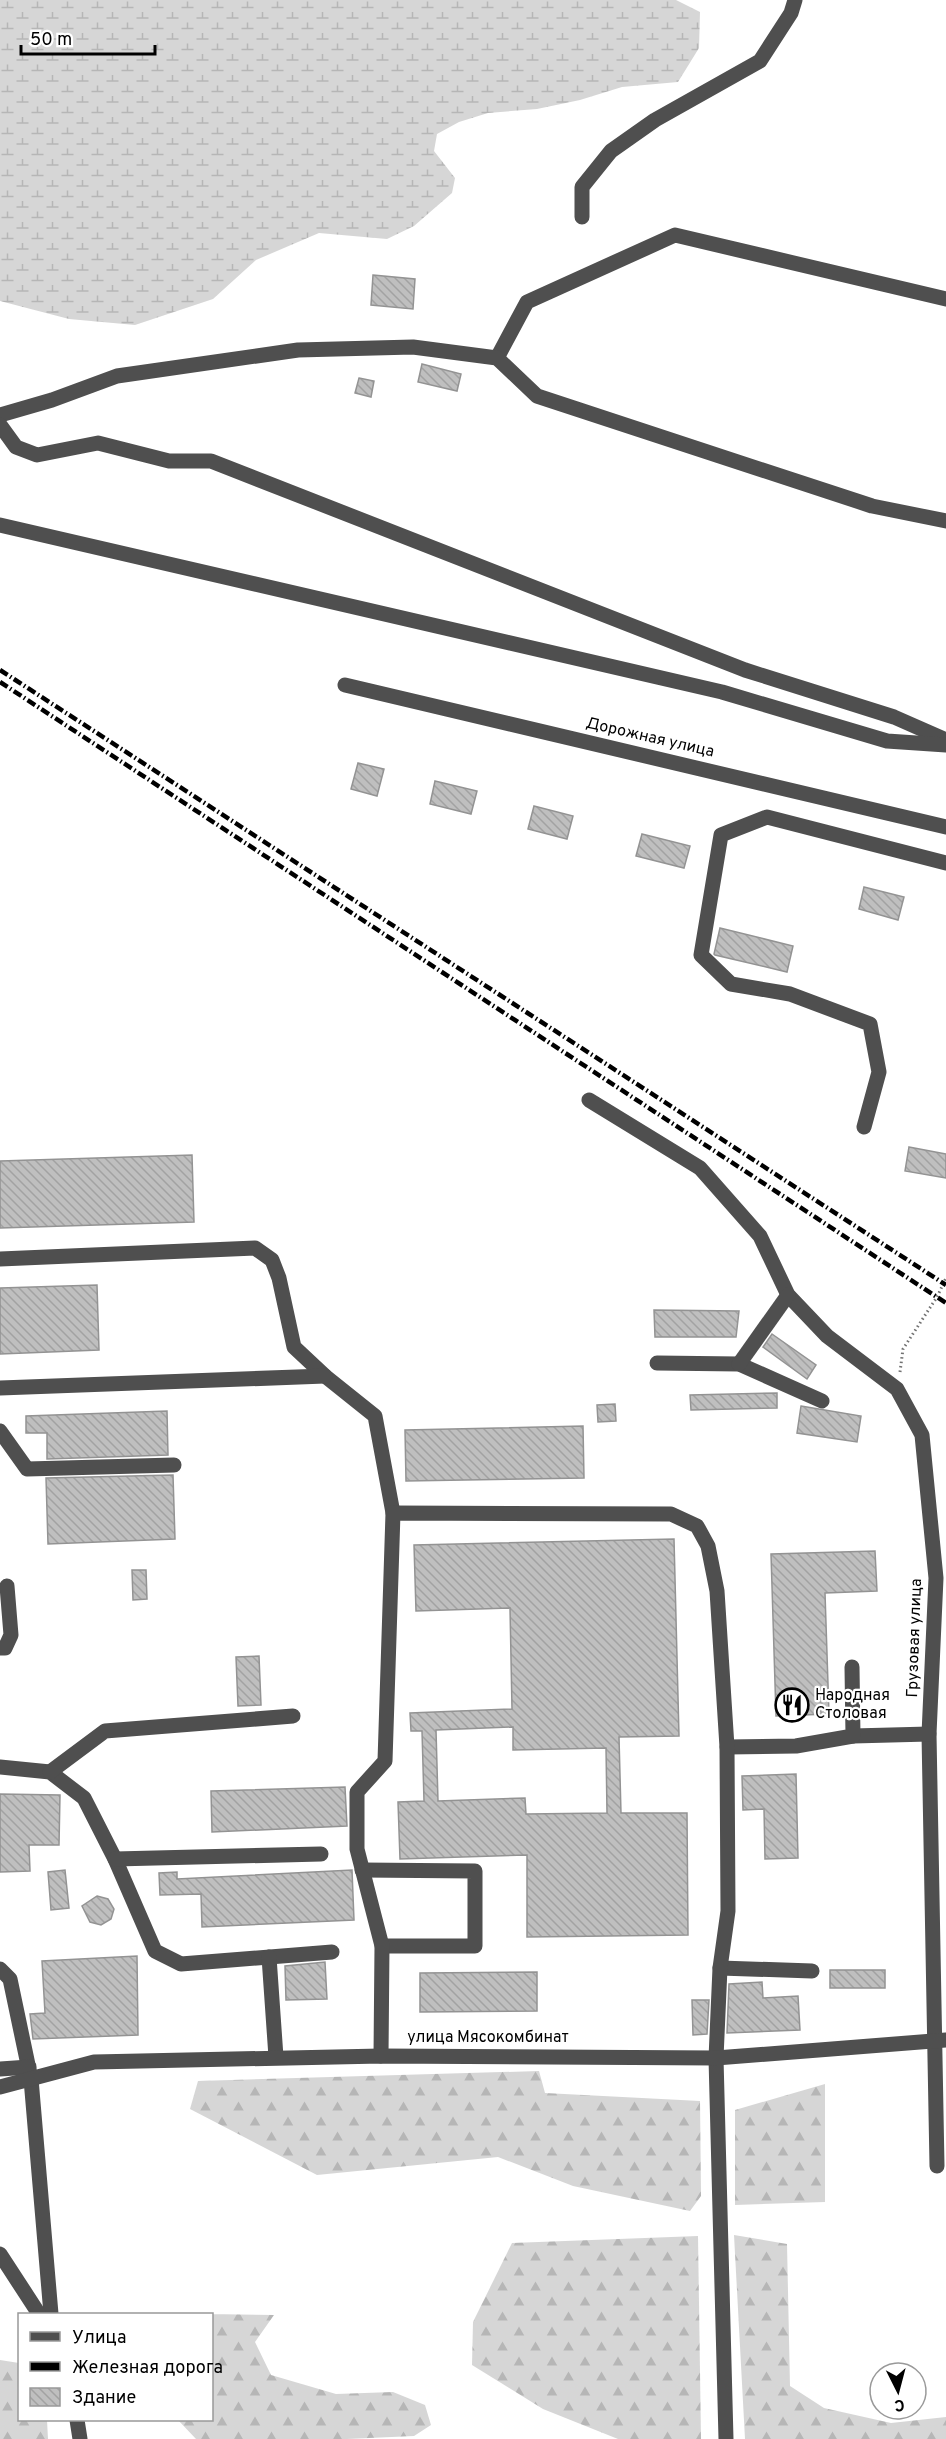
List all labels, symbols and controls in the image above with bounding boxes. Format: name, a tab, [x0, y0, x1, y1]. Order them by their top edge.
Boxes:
scale bar	[21, 18, 154, 56]
text: 50 m	[30, 29, 72, 52]
street label: Дорожная улица	[584, 713, 716, 763]
street label: Грузовая улица	[903, 1578, 927, 1698]
place label: Народная Столовая	[815, 1686, 890, 1724]
restaurant icon: Народная Столовая	[774, 1687, 810, 1723]
street label: улица Мясокомбинат	[407, 2028, 569, 2048]
legend	[18, 2313, 213, 2421]
text: Улица	[72, 2327, 126, 2350]
text: Железная дорога	[72, 2357, 223, 2380]
north arrow	[868, 2361, 928, 2421]
text: Здание	[72, 2387, 136, 2410]
text: С	[893, 2393, 905, 2414]

